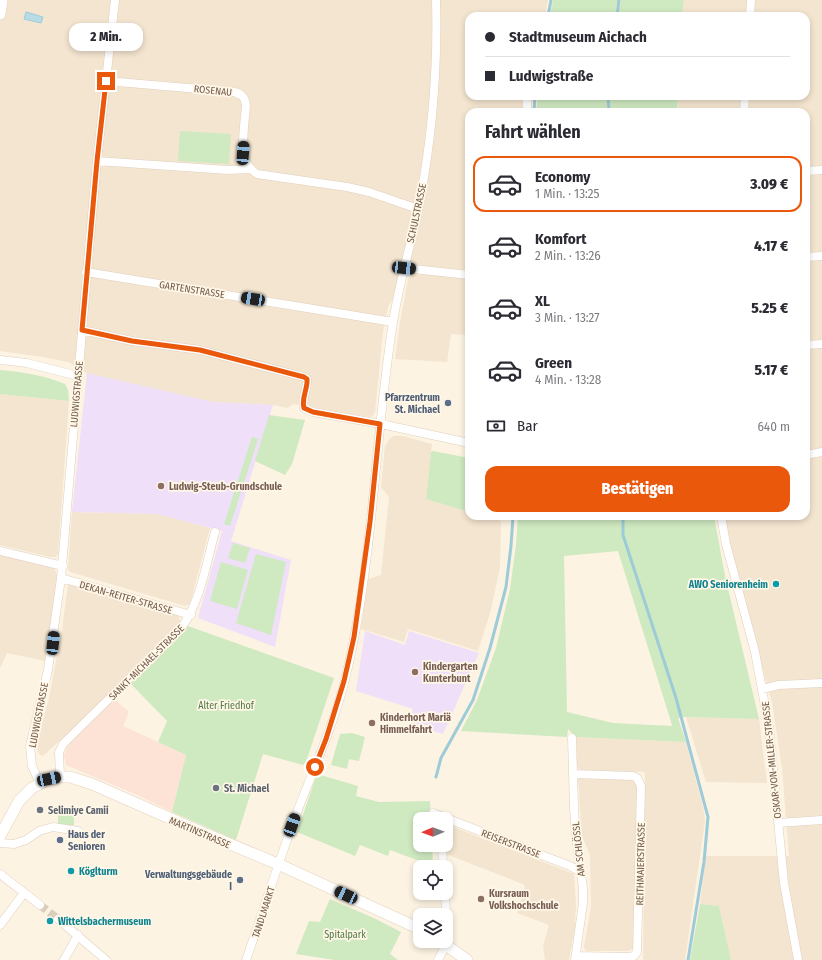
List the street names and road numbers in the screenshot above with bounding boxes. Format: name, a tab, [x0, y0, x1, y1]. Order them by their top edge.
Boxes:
street label: ROSENAU	[193, 83, 233, 99]
street label: SCHULSTRASSE	[405, 182, 429, 244]
street label: GARTENSTRASSE	[158, 279, 226, 301]
street label: LUDWIGSTRASSE	[68, 360, 86, 428]
street label: DEKAN-REITER-STRASSE	[78, 579, 174, 617]
street label: SANKT-MICHAEL-STRASSE	[107, 622, 187, 703]
street label: LUDWIGSTRASSE	[27, 681, 51, 749]
street label: OSKAR-VON-MILLER-STRASSE	[760, 700, 784, 819]
street label: MARTINSTRASSE	[167, 815, 232, 851]
street label: AM SCHLÖSSL	[569, 820, 588, 877]
street label: REITHMAIERSTRASSE	[634, 822, 648, 906]
street label: REISERSTRASSE	[479, 827, 542, 861]
street label: TANDLMARKT	[250, 885, 278, 940]

